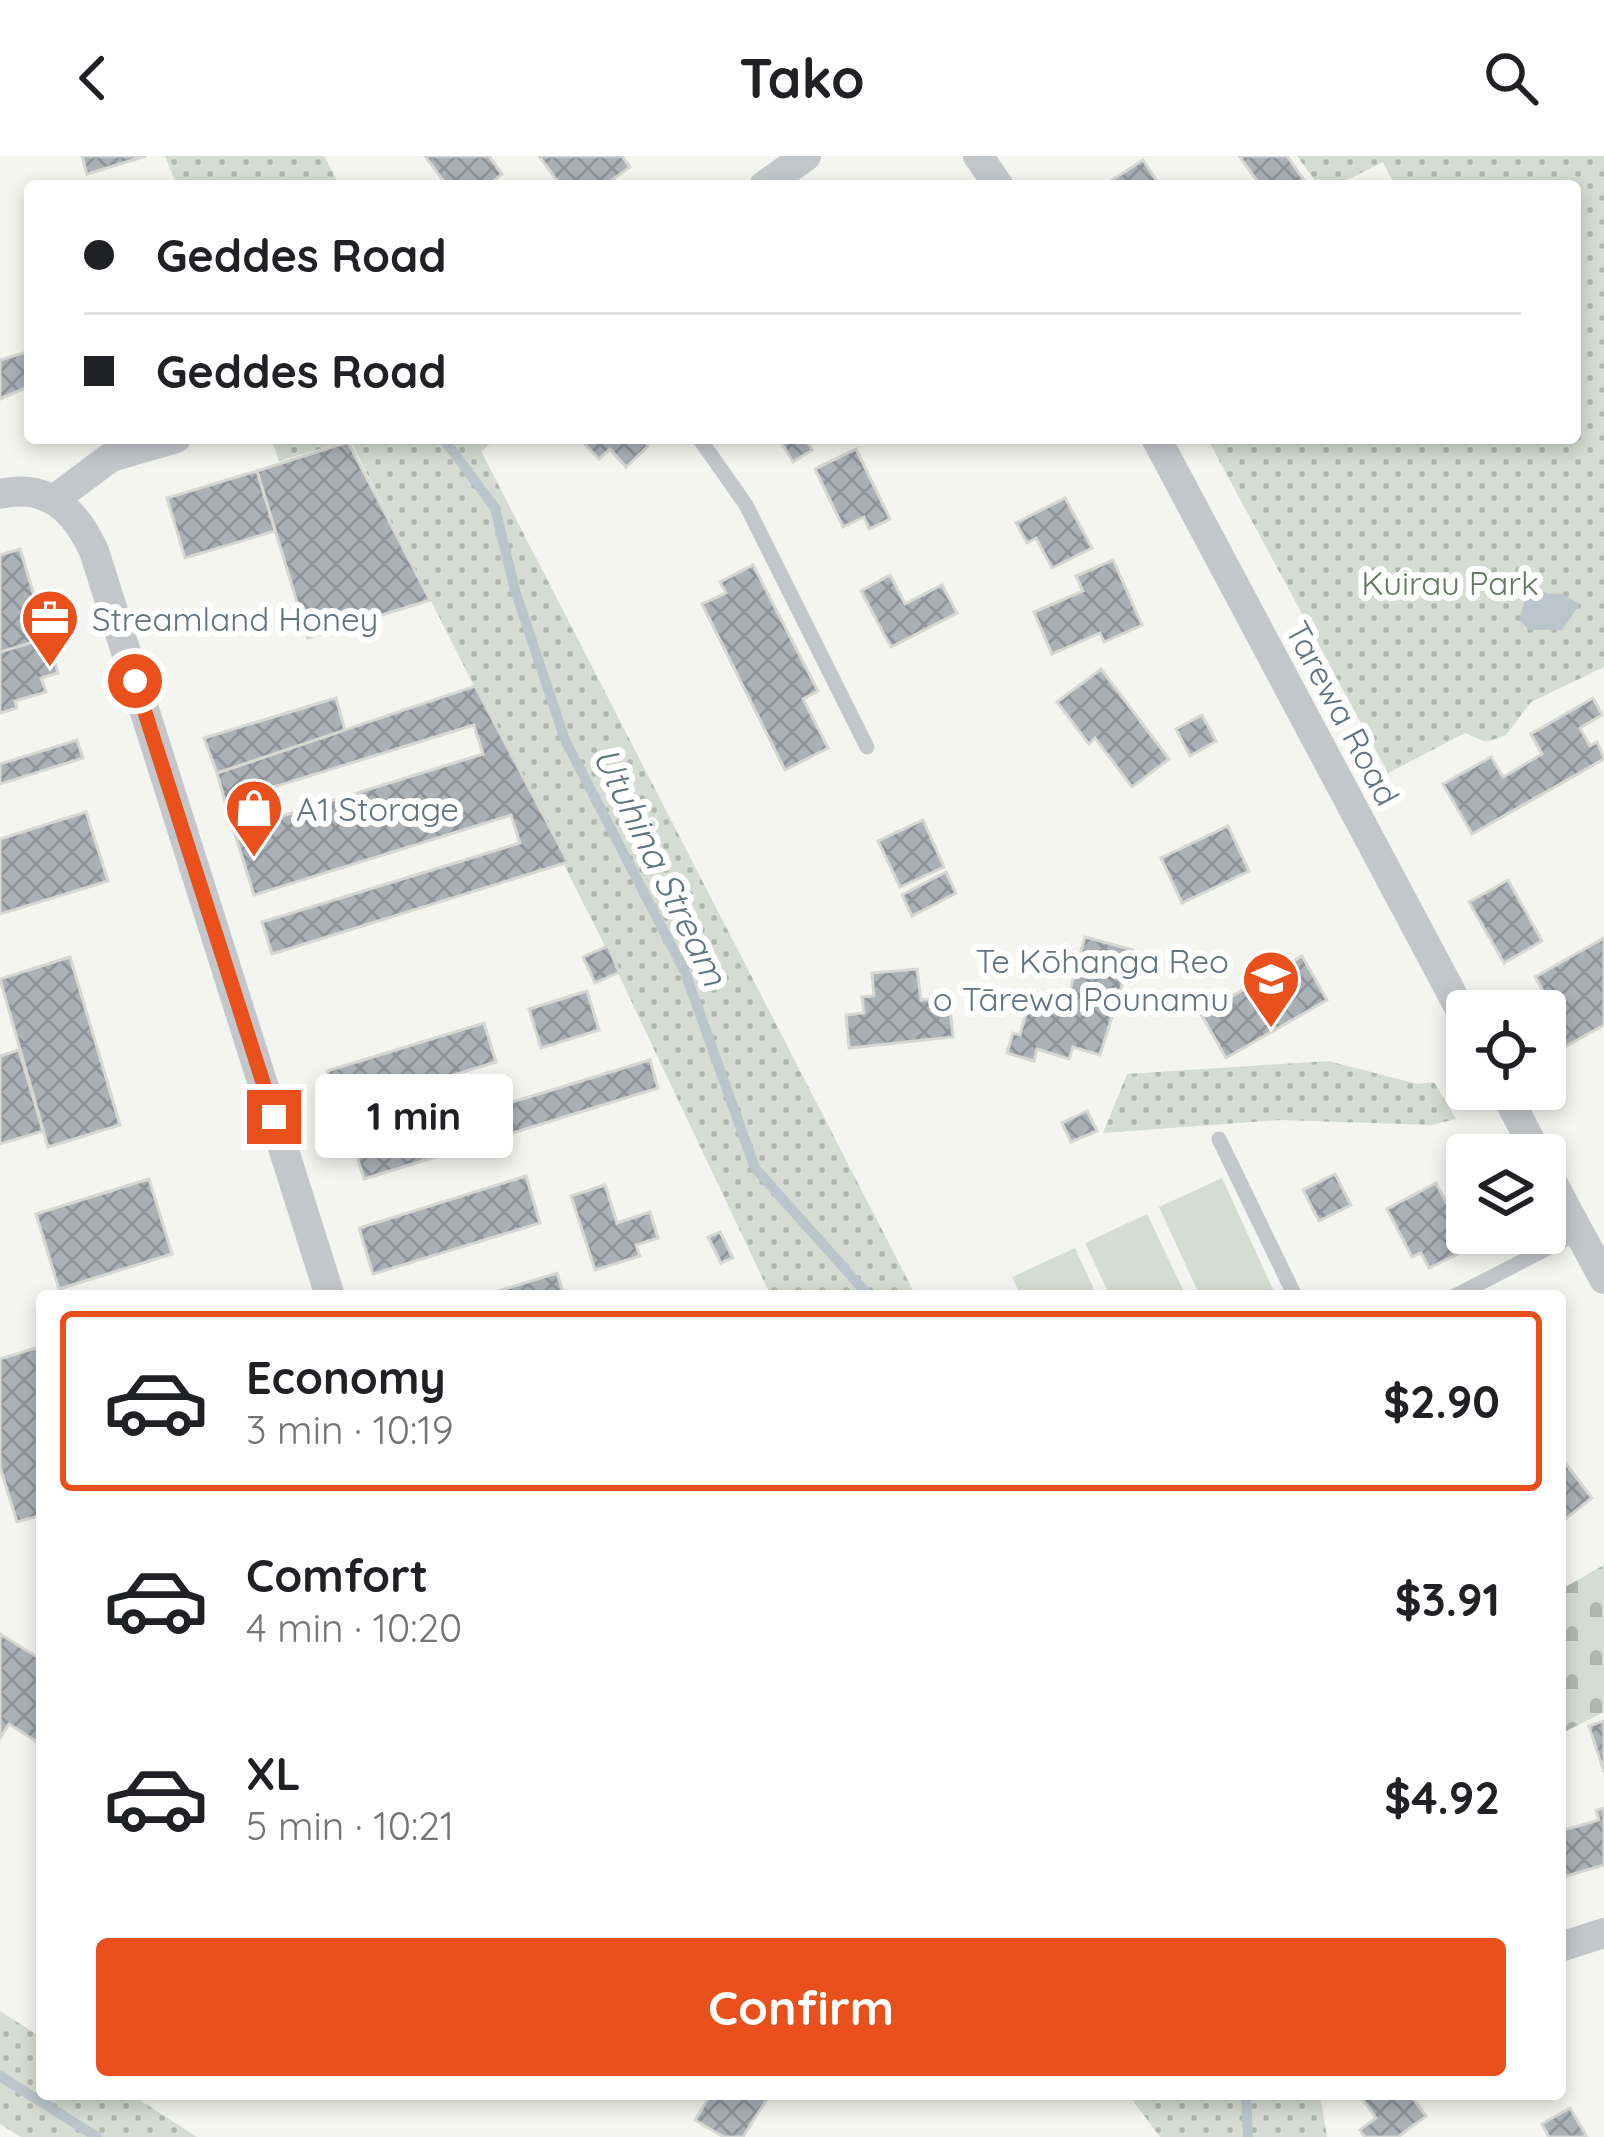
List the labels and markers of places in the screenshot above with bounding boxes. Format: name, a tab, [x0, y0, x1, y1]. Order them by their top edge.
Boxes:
office icon: Streamland Honey	[19, 587, 81, 669]
place label: Streamland Honey	[92, 598, 378, 639]
shop icon: A1 Storage	[223, 777, 285, 859]
place label: A1 Storage	[296, 788, 459, 829]
place label: Te Kōhanga Reo o Tārewa Pounamu	[933, 940, 1229, 1019]
school or university icon: Te Kōhanga Reo o Tārewa Pounamu	[1240, 948, 1302, 1030]

